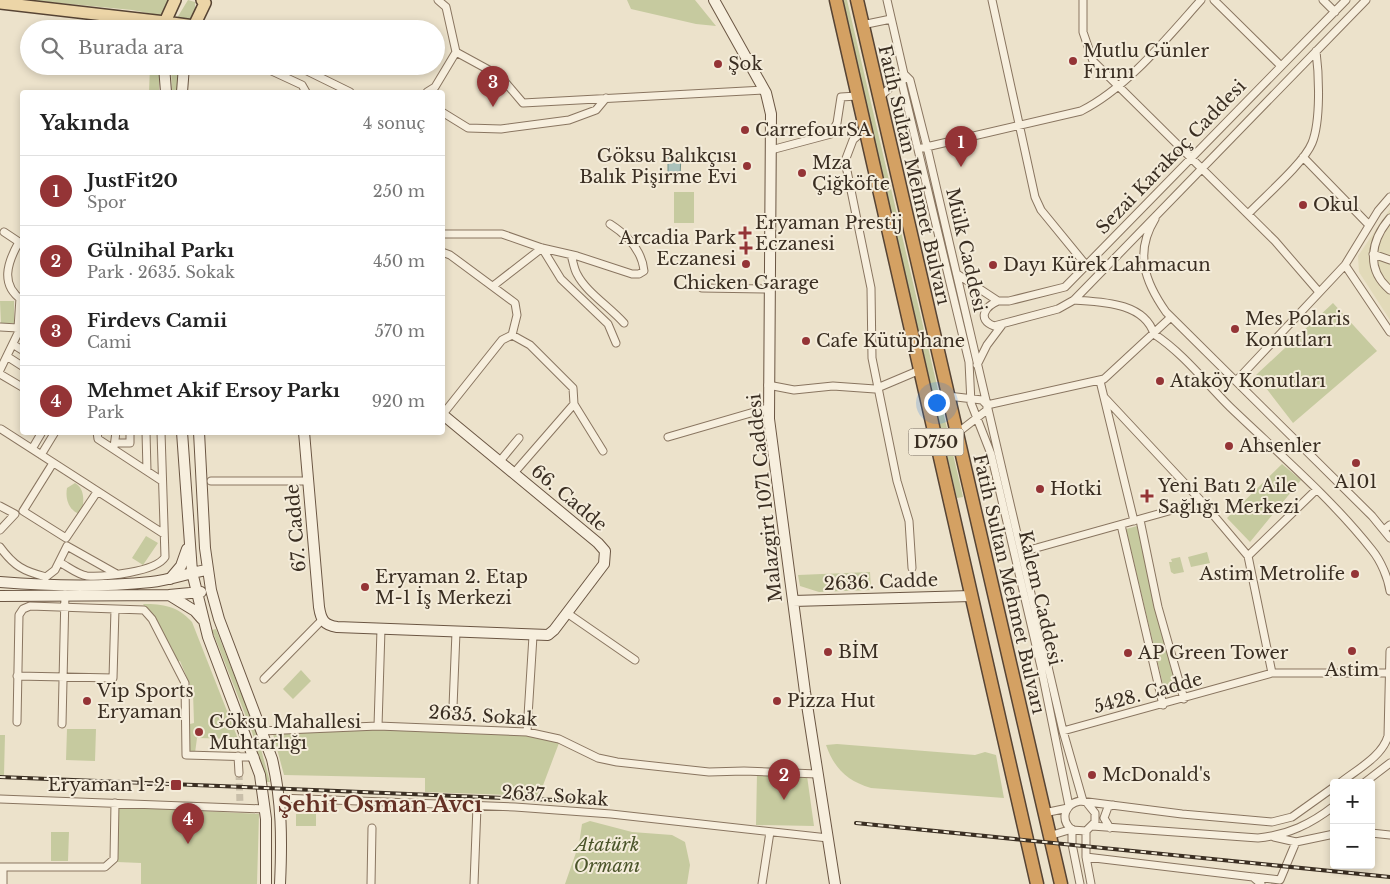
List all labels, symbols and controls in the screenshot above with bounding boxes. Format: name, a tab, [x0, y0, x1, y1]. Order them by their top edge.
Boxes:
search box	[20, 20, 445, 75]
icon: search	[38, 34, 66, 62]
text: Burada ara	[78, 36, 184, 59]
place label: Mutlu Günler Fırını	[1083, 40, 1209, 83]
street label: Fatih Sultan Mehmet Bulvarı	[873, 43, 955, 307]
place label: Şok	[728, 53, 762, 75]
marker: Mutlu Günler Fırını	[1067, 55, 1079, 67]
marker: Şok	[712, 58, 724, 70]
pin: 3	[477, 66, 509, 107]
street label: Sezai Karakoç Caddesi	[1091, 75, 1251, 239]
text: Yakında	[40, 110, 130, 136]
text: 4 sonuç	[363, 113, 425, 133]
place label: CarrefourSA	[755, 119, 873, 141]
marker: CarrefourSA	[739, 124, 751, 136]
pin: 1	[945, 126, 977, 167]
place label: Göksu Balıkçısı Balık Pişirme Evi	[579, 145, 737, 188]
place label: Mza Çiğköfte	[812, 152, 890, 195]
marker: Göksu Balıkçısı Balık Pişirme Evi	[741, 160, 753, 172]
marker: Mza Çiğköfte	[796, 167, 808, 179]
text: JustFit20	[87, 169, 178, 192]
text: 1	[53, 181, 59, 201]
text: 250 m	[373, 181, 425, 201]
street label: Mülk Caddesi	[941, 186, 991, 314]
text: Spor	[87, 192, 126, 212]
place label: Okul	[1313, 194, 1359, 216]
marker: Okul	[1297, 199, 1309, 211]
place label: Eryaman Prestij Eczanesi	[755, 212, 902, 255]
place label: Arcadia Park Eczanesi	[618, 227, 736, 270]
marker: Eryaman Prestij Eczanesi	[739, 227, 751, 239]
text: Gülnihal Parkı	[87, 239, 234, 262]
marker: Arcadia Park Eczanesi	[740, 242, 752, 254]
text: 2	[51, 251, 61, 271]
text: 450 m	[373, 251, 425, 271]
place label: Dayı Kürek Lahmacun	[1003, 254, 1211, 276]
marker: Chicken Garage	[740, 258, 752, 270]
marker: Dayı Kürek Lahmacun	[987, 259, 999, 271]
text: Park · 2635. Sokak	[87, 262, 235, 282]
place label: Chicken Garage	[673, 272, 819, 294]
place label: Mes Polaris Konutları	[1245, 308, 1350, 351]
text: Firdevs Camii	[87, 309, 227, 332]
text: 3	[51, 321, 61, 341]
text: 570 m	[375, 321, 425, 341]
marker: Mes Polaris Konutları	[1229, 323, 1241, 335]
place label: Cafe Kütüphane	[816, 330, 965, 352]
text: Cami	[87, 332, 131, 352]
marker: Cafe Kütüphane	[800, 335, 812, 347]
place label: Ataköy Konutları	[1169, 370, 1326, 392]
marker: Ataköy Konutları	[1154, 375, 1166, 387]
text: Mehmet Akif Ersoy Parkı	[87, 379, 340, 402]
your location	[924, 390, 950, 416]
text: 4	[51, 391, 61, 411]
text: 920 m	[372, 391, 425, 411]
street label: Malazgirt 1071 Caddesi	[743, 393, 787, 603]
text: Park	[87, 402, 124, 422]
road number: D750	[908, 428, 964, 456]
place label: Ahsenler	[1238, 435, 1321, 457]
marker: Ahsenler	[1223, 440, 1235, 452]
street label: Fatih Sultan Mehmet Bulvarı	[968, 452, 1050, 716]
marker: A101	[1350, 457, 1362, 469]
street label: 66. Cadde	[527, 460, 611, 536]
place label: A101	[1334, 471, 1377, 493]
place label: Yeni Batı 2 Aile Sağlığı Merkezi	[1157, 475, 1299, 518]
place label: Hotki	[1050, 478, 1102, 500]
street label: 67. Cadde	[281, 483, 311, 573]
marker: Hotki	[1034, 483, 1046, 495]
marker: Yeni Batı 2 Aile Sağlığı Merkezi	[1140, 489, 1154, 503]
street label: Kalem Caddesi	[1014, 528, 1066, 668]
place label: Astim Metrolife	[1199, 563, 1345, 585]
place label: Eryaman 2. Etap M-1 İş Merkezi	[375, 566, 528, 609]
marker: Astim Metrolife	[1349, 568, 1361, 580]
street label: 2636. Cadde	[824, 569, 938, 595]
marker: Eryaman 2. Etap M-1 İş Merkezi	[359, 581, 371, 593]
place label: BİM	[838, 640, 879, 663]
place label: AP Green Tower	[1137, 642, 1289, 664]
marker: Astim	[1346, 645, 1358, 657]
marker: BİM	[822, 646, 834, 658]
marker: AP Green Tower	[1122, 647, 1134, 659]
place label: Astim	[1324, 659, 1379, 681]
street label: 5428. Cadde	[1091, 668, 1205, 718]
place label: Vip Sports Eryaman	[96, 680, 194, 723]
place label: Pizza Hut	[787, 690, 876, 712]
marker: Vip Sports Eryaman	[81, 695, 93, 707]
marker: Pizza Hut	[771, 695, 783, 707]
street label: 2635. Sokak	[428, 701, 538, 731]
place label: Göksu Mahallesi Muhtarlığı	[209, 711, 361, 754]
marker: Göksu Mahallesi Muhtarlığı	[193, 726, 205, 738]
pin: 2	[768, 759, 800, 800]
place label: McDonald's	[1102, 764, 1211, 786]
marker: McDonald's	[1086, 769, 1098, 781]
place label: Eryaman 1-2	[48, 774, 165, 796]
marker: Eryaman 1-2	[169, 778, 183, 792]
map controls	[1330, 779, 1375, 869]
button: +	[1330, 779, 1375, 824]
street label: 2637. Sokak	[501, 781, 609, 811]
district label: Şehit Osman Avcı	[278, 791, 482, 818]
pin: 4	[172, 803, 204, 844]
button: −	[1330, 824, 1375, 869]
park label: Atatürk Ormanı	[573, 834, 640, 877]

